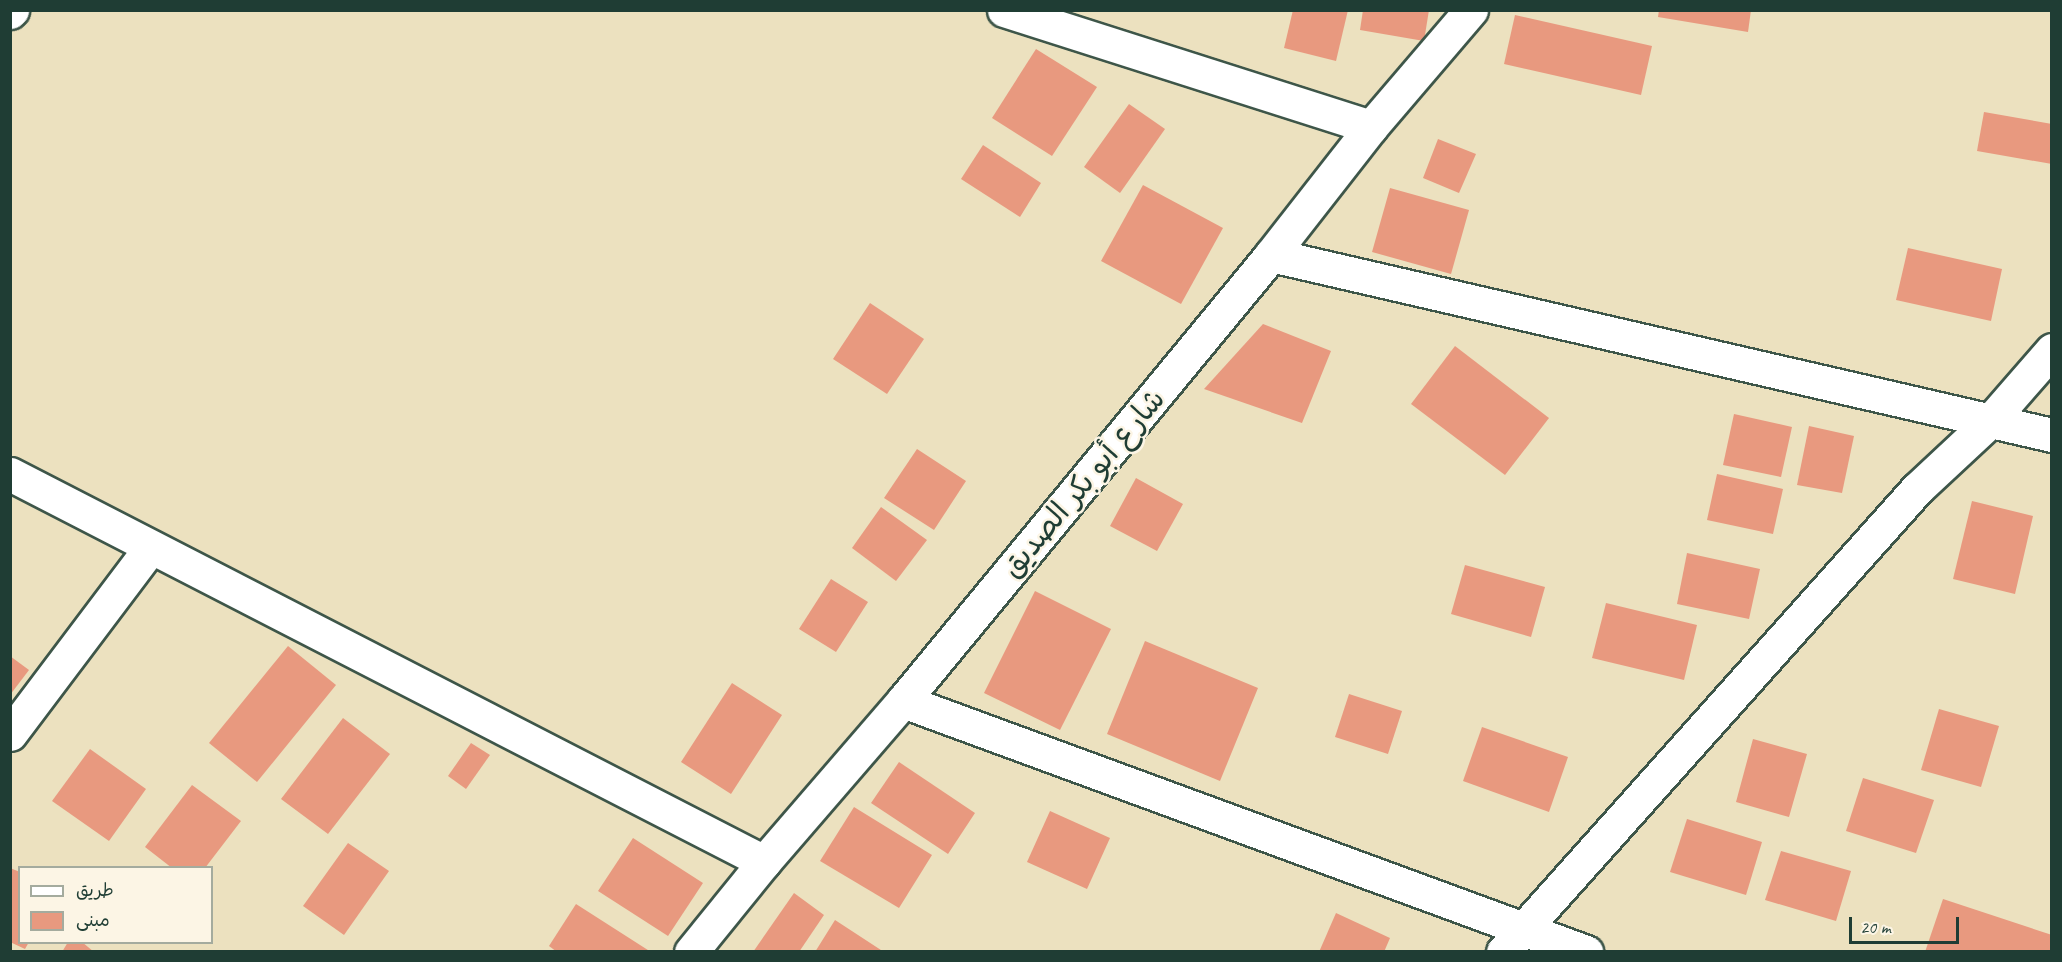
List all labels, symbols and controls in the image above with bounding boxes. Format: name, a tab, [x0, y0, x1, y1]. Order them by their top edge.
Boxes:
street label: شارع أبو بكر الصديق	[994, 381, 1172, 585]
legend	[18, 866, 213, 944]
text: طريق	[76, 879, 114, 901]
scale bar	[1852, 905, 1962, 943]
text: مبنى	[76, 909, 110, 931]
text: 20 m	[1860, 916, 1891, 938]

